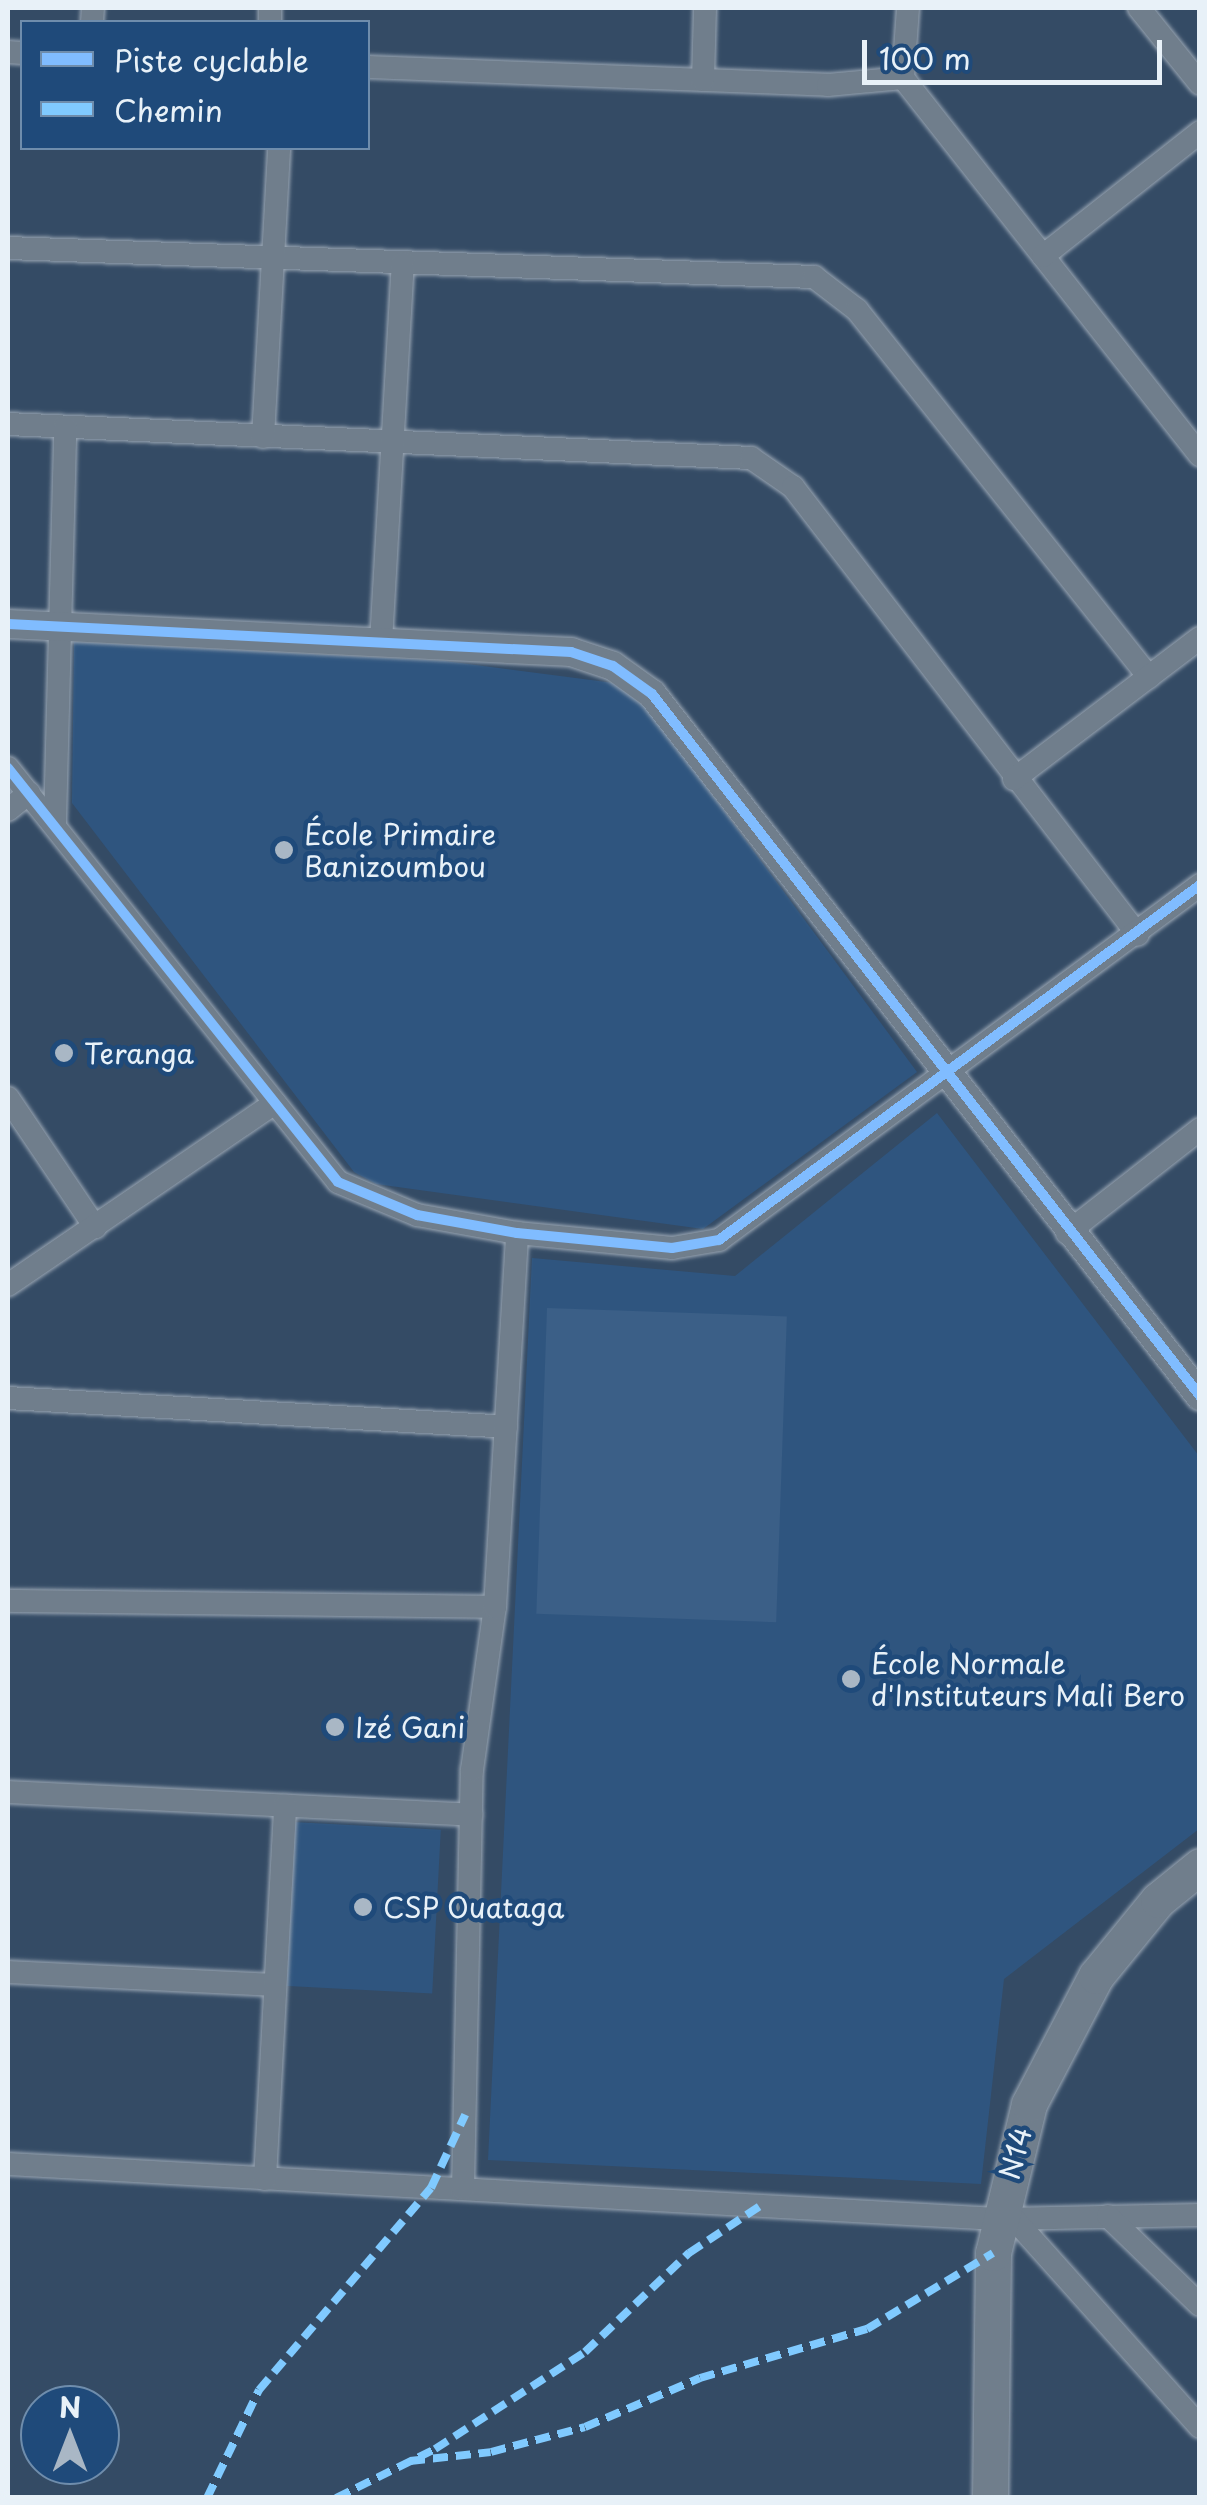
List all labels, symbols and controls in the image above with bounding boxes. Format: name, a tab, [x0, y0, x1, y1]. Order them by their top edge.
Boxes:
legend	[20, 20, 370, 150]
scale bar	[867, 20, 1167, 82]
text: 100 m	[879, 35, 971, 80]
text: Piste cyclable	[114, 37, 309, 82]
text: Chemin	[114, 87, 223, 132]
place label: École Primaire Banizoumbou	[304, 817, 498, 883]
marker: École Primaire Banizoumbou	[273, 839, 295, 861]
place label: Teranga	[84, 1036, 194, 1070]
marker: Teranga	[53, 1042, 75, 1064]
place label: École Normale d'Instituteurs Mali Bero	[871, 1646, 1186, 1712]
marker: École Normale d'Instituteurs Mali Bero	[840, 1668, 862, 1690]
place label: Izé Gani	[355, 1710, 466, 1744]
marker: Izé Gani	[324, 1716, 346, 1738]
place label: CSP Ouataga	[383, 1890, 564, 1924]
marker: CSP Ouataga	[352, 1896, 374, 1918]
street label: N14	[992, 2123, 1038, 2183]
north arrow	[20, 2385, 120, 2485]
text: N	[59, 2385, 81, 2428]

